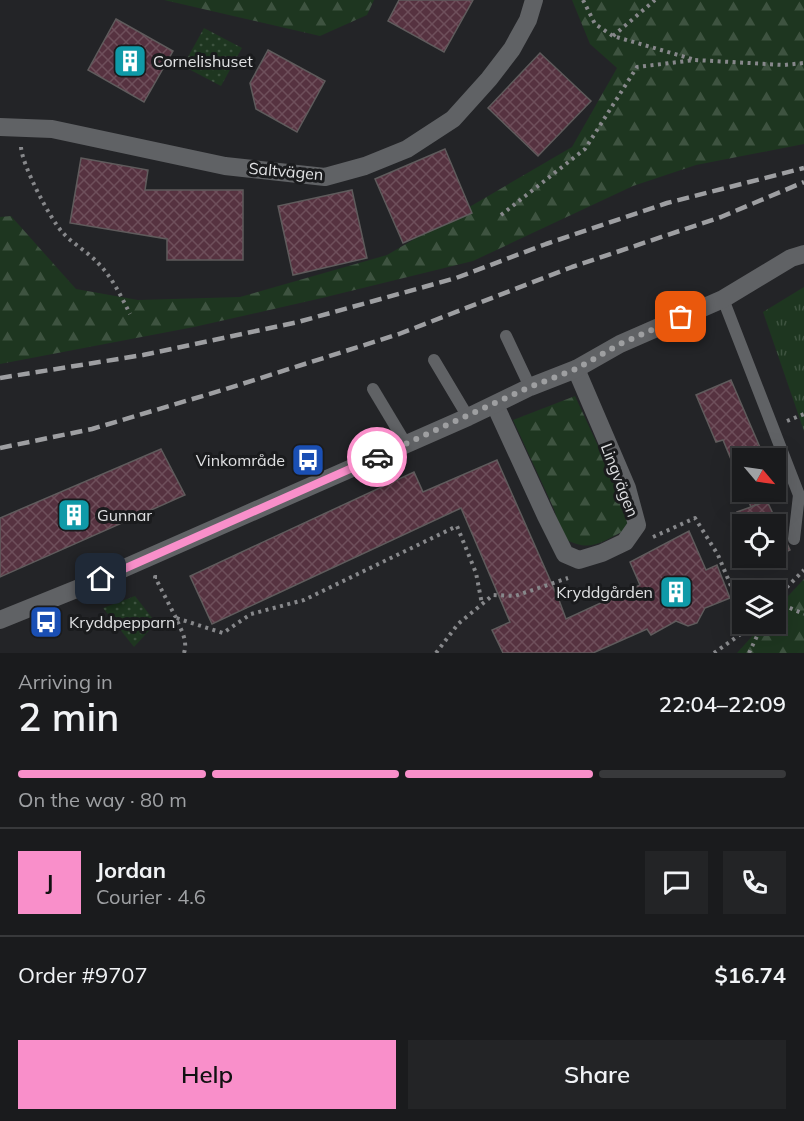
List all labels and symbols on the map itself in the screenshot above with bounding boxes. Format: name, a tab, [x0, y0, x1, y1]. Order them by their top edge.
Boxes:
building icon: Cornelishuset	[112, 43, 148, 79]
place label: Cornelishuset	[153, 51, 253, 71]
street label: Saltvägen	[248, 158, 324, 184]
pin	[655, 291, 706, 342]
courier	[347, 427, 407, 487]
street label: Lingvägen	[597, 440, 643, 520]
bus stop icon: Vinkområde	[290, 442, 326, 478]
north arrow	[732, 448, 786, 502]
place label: Vinkområde	[196, 450, 285, 470]
building icon: Gunnar	[56, 497, 92, 533]
place label: Gunnar	[97, 505, 152, 525]
pin	[75, 553, 126, 604]
building icon: Kryddgården	[658, 574, 694, 610]
place label: Kryddgården	[556, 582, 653, 602]
bus stop icon: Kryddpepparn	[28, 604, 64, 640]
place label: Kryddpepparn	[69, 612, 175, 632]

